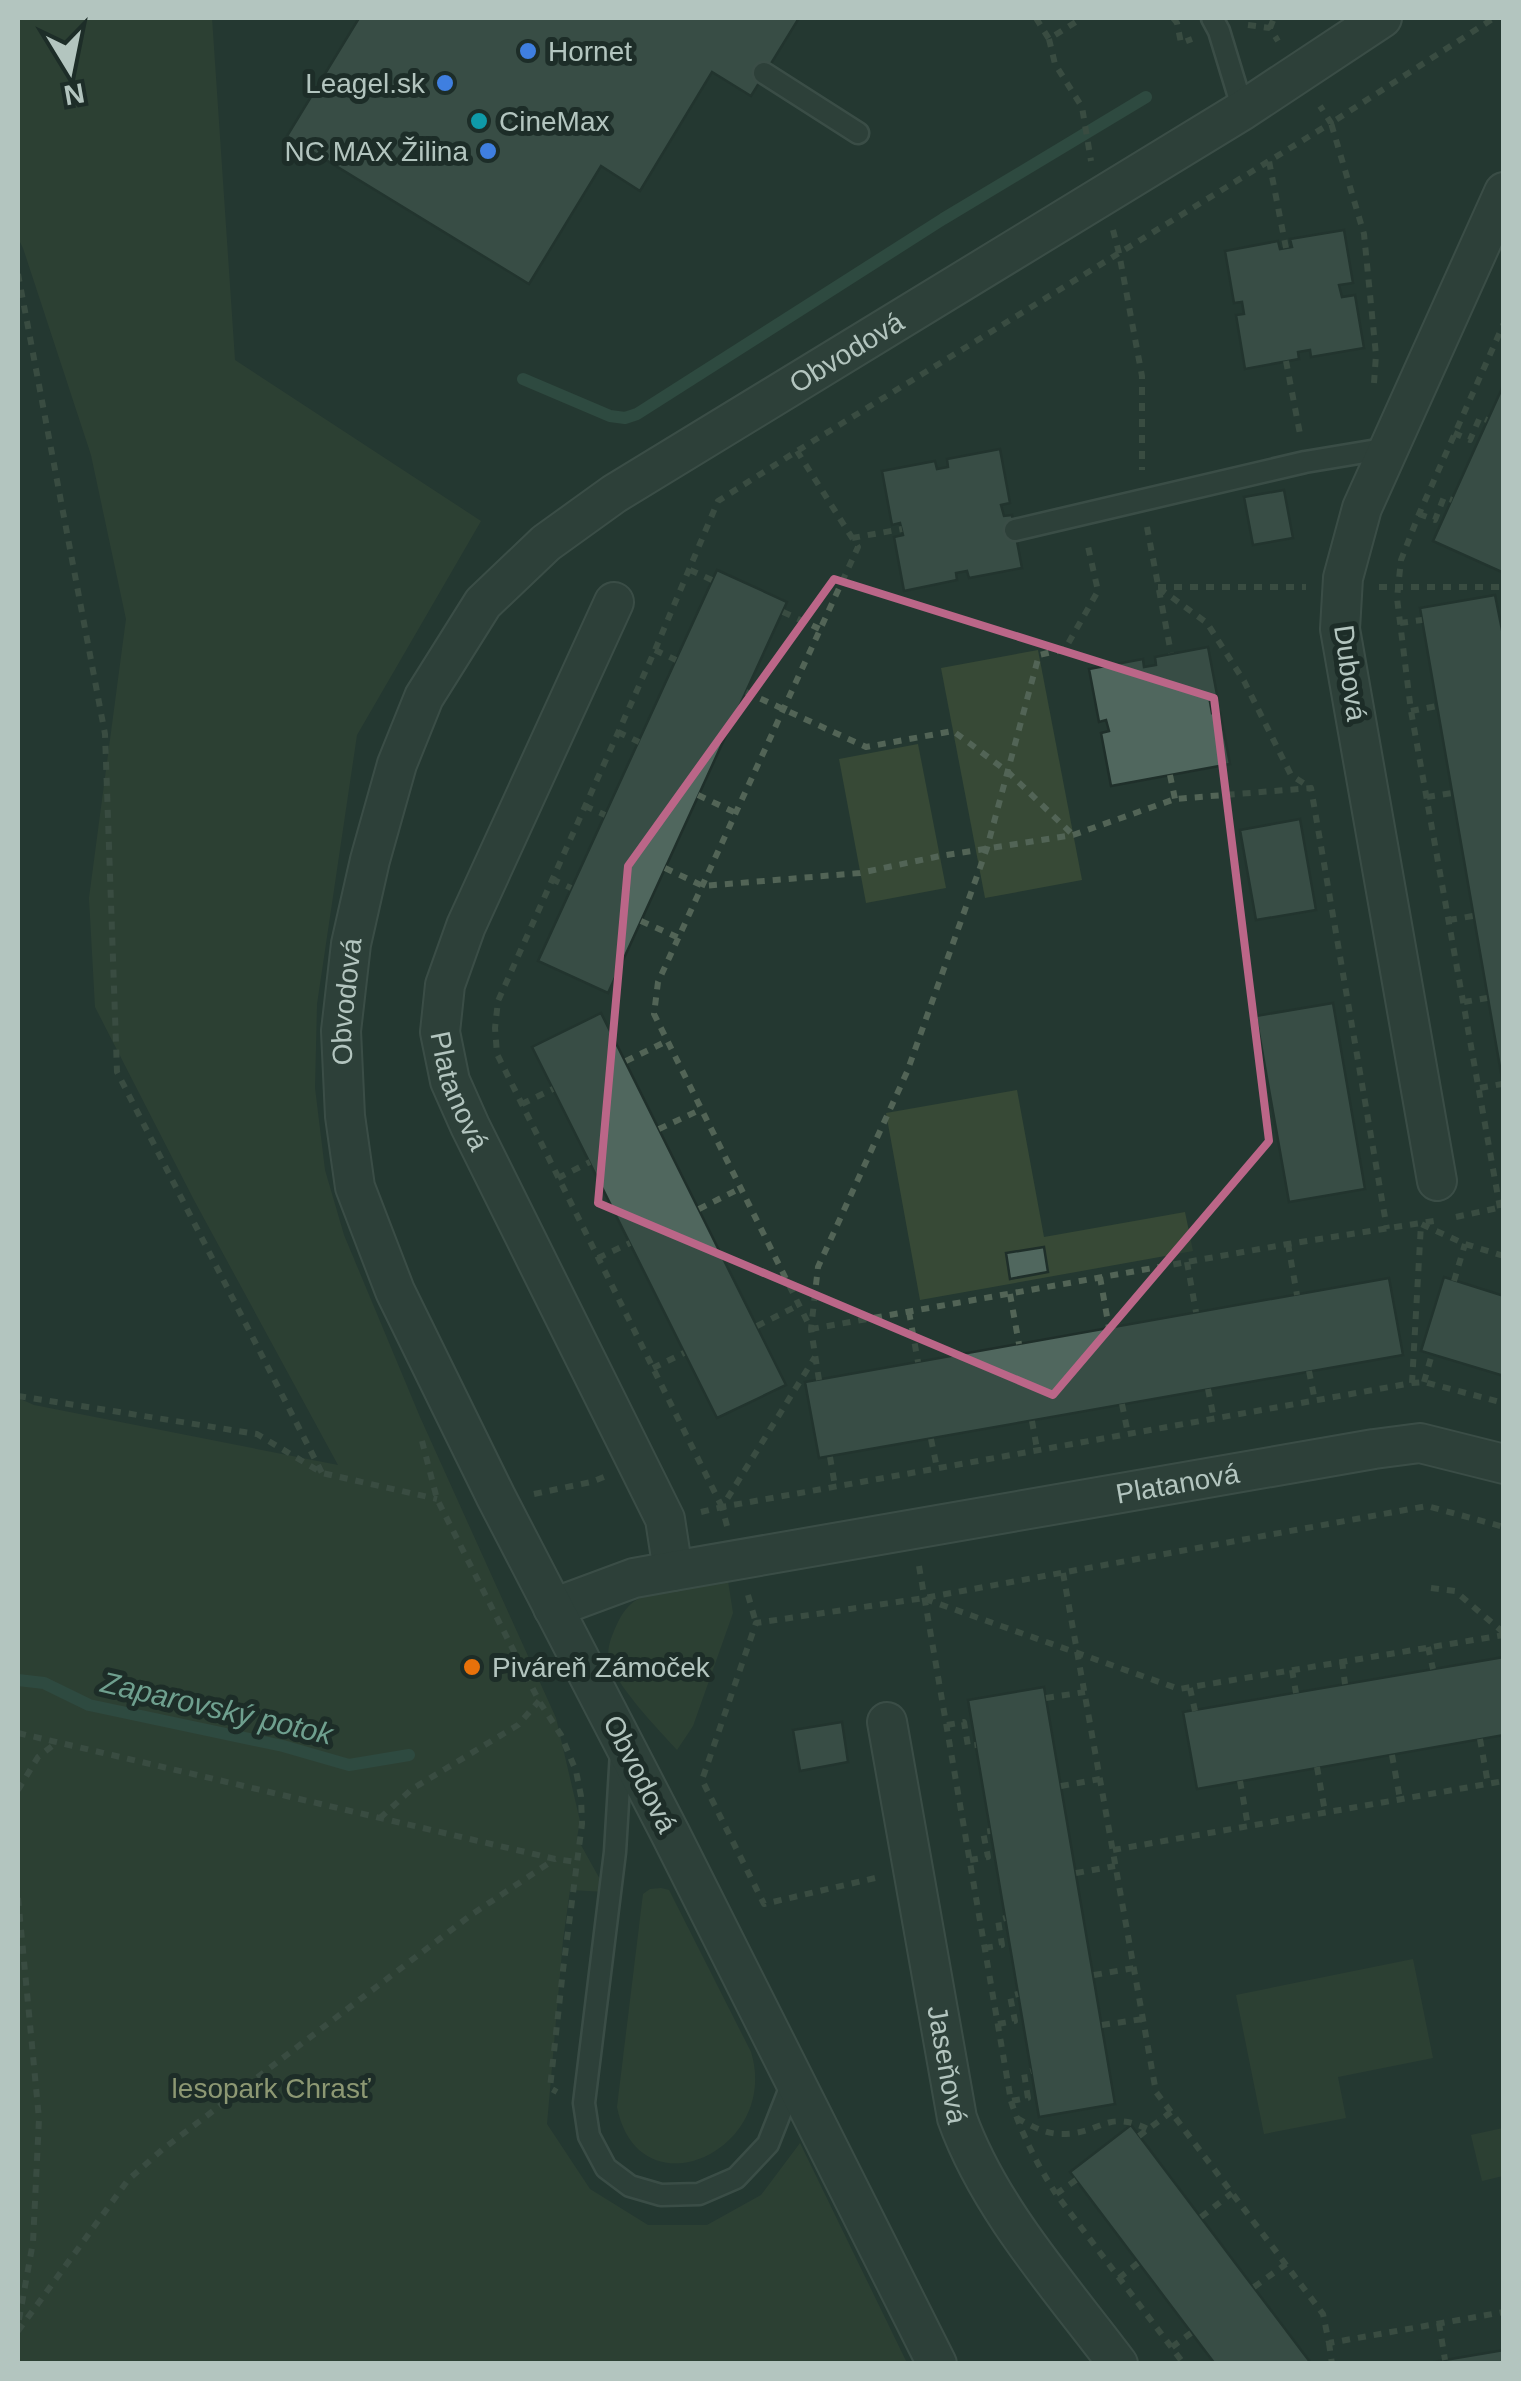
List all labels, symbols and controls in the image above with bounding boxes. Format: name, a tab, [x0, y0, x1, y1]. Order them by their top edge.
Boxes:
north arrow	[20, 20, 120, 120]
place label: Hornet	[548, 36, 632, 67]
marker: Hornet	[517, 40, 539, 62]
place label: Leagel.sk	[305, 68, 426, 99]
marker: Leagel.sk	[434, 72, 456, 94]
text: N	[62, 77, 87, 111]
place label: CineMax	[499, 106, 609, 137]
marker: CineMax	[468, 110, 490, 132]
place label: NC MAX Žilina	[284, 136, 468, 167]
marker: NC MAX Žilina	[477, 140, 499, 162]
street label: Obvodová	[784, 305, 909, 399]
street label: Dubová	[1328, 623, 1372, 723]
street label: Obvodová	[325, 936, 367, 1066]
street label: Platanová	[425, 1029, 495, 1156]
street label: Platanová	[1113, 1457, 1242, 1509]
place label: Piváreň Zámoček	[492, 1652, 711, 1683]
marker: Piváreň Zámoček	[461, 1656, 483, 1678]
water label: Zaparovský potok	[97, 1665, 338, 1751]
street label: Obvodová	[597, 1710, 683, 1838]
street label: Jaseňová	[922, 2003, 973, 2127]
park label: lesopark Chrasť	[172, 2073, 371, 2104]

